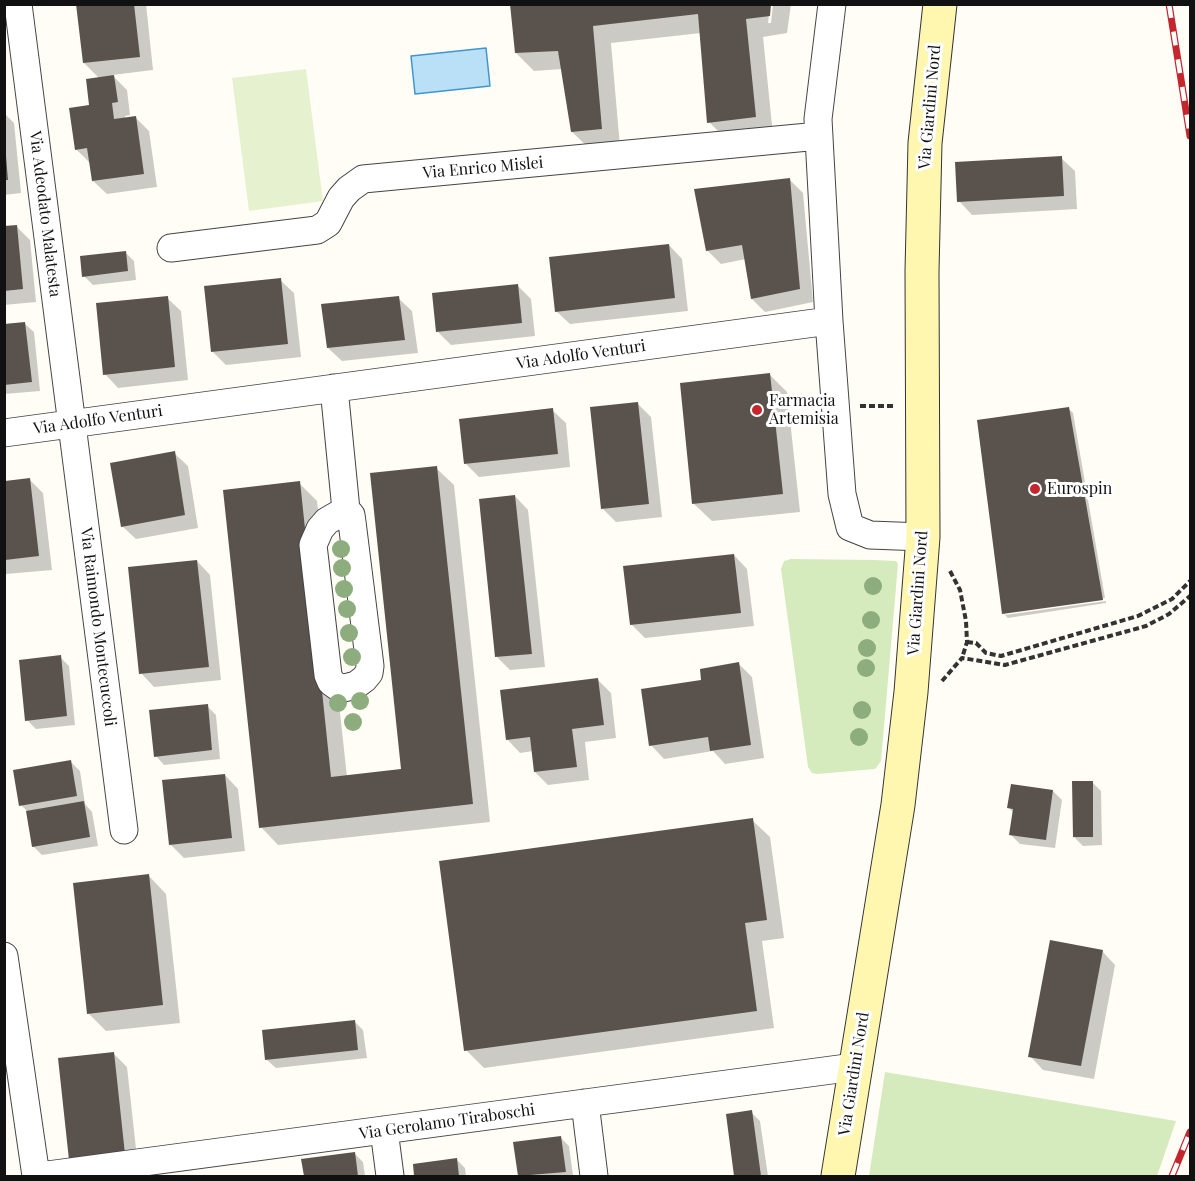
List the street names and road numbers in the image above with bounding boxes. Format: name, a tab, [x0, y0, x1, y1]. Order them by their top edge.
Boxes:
street label: Via Giardini Nord	[915, 44, 945, 170]
street label: Via Adeodato Malatesta	[25, 130, 65, 298]
street label: Via Enrico Mislei	[422, 153, 544, 183]
street label: Via Adolfo Venturi	[515, 336, 647, 374]
street label: Via Adolfo Venturi	[32, 401, 164, 439]
street label: Via Raimondo Montecuccoli	[76, 527, 120, 727]
street label: Via Giardini Nord	[904, 530, 932, 656]
street label: Via Giardini Nord	[835, 1011, 873, 1137]
street label: Via Gerolamo Tiraboschi	[358, 1100, 536, 1144]

